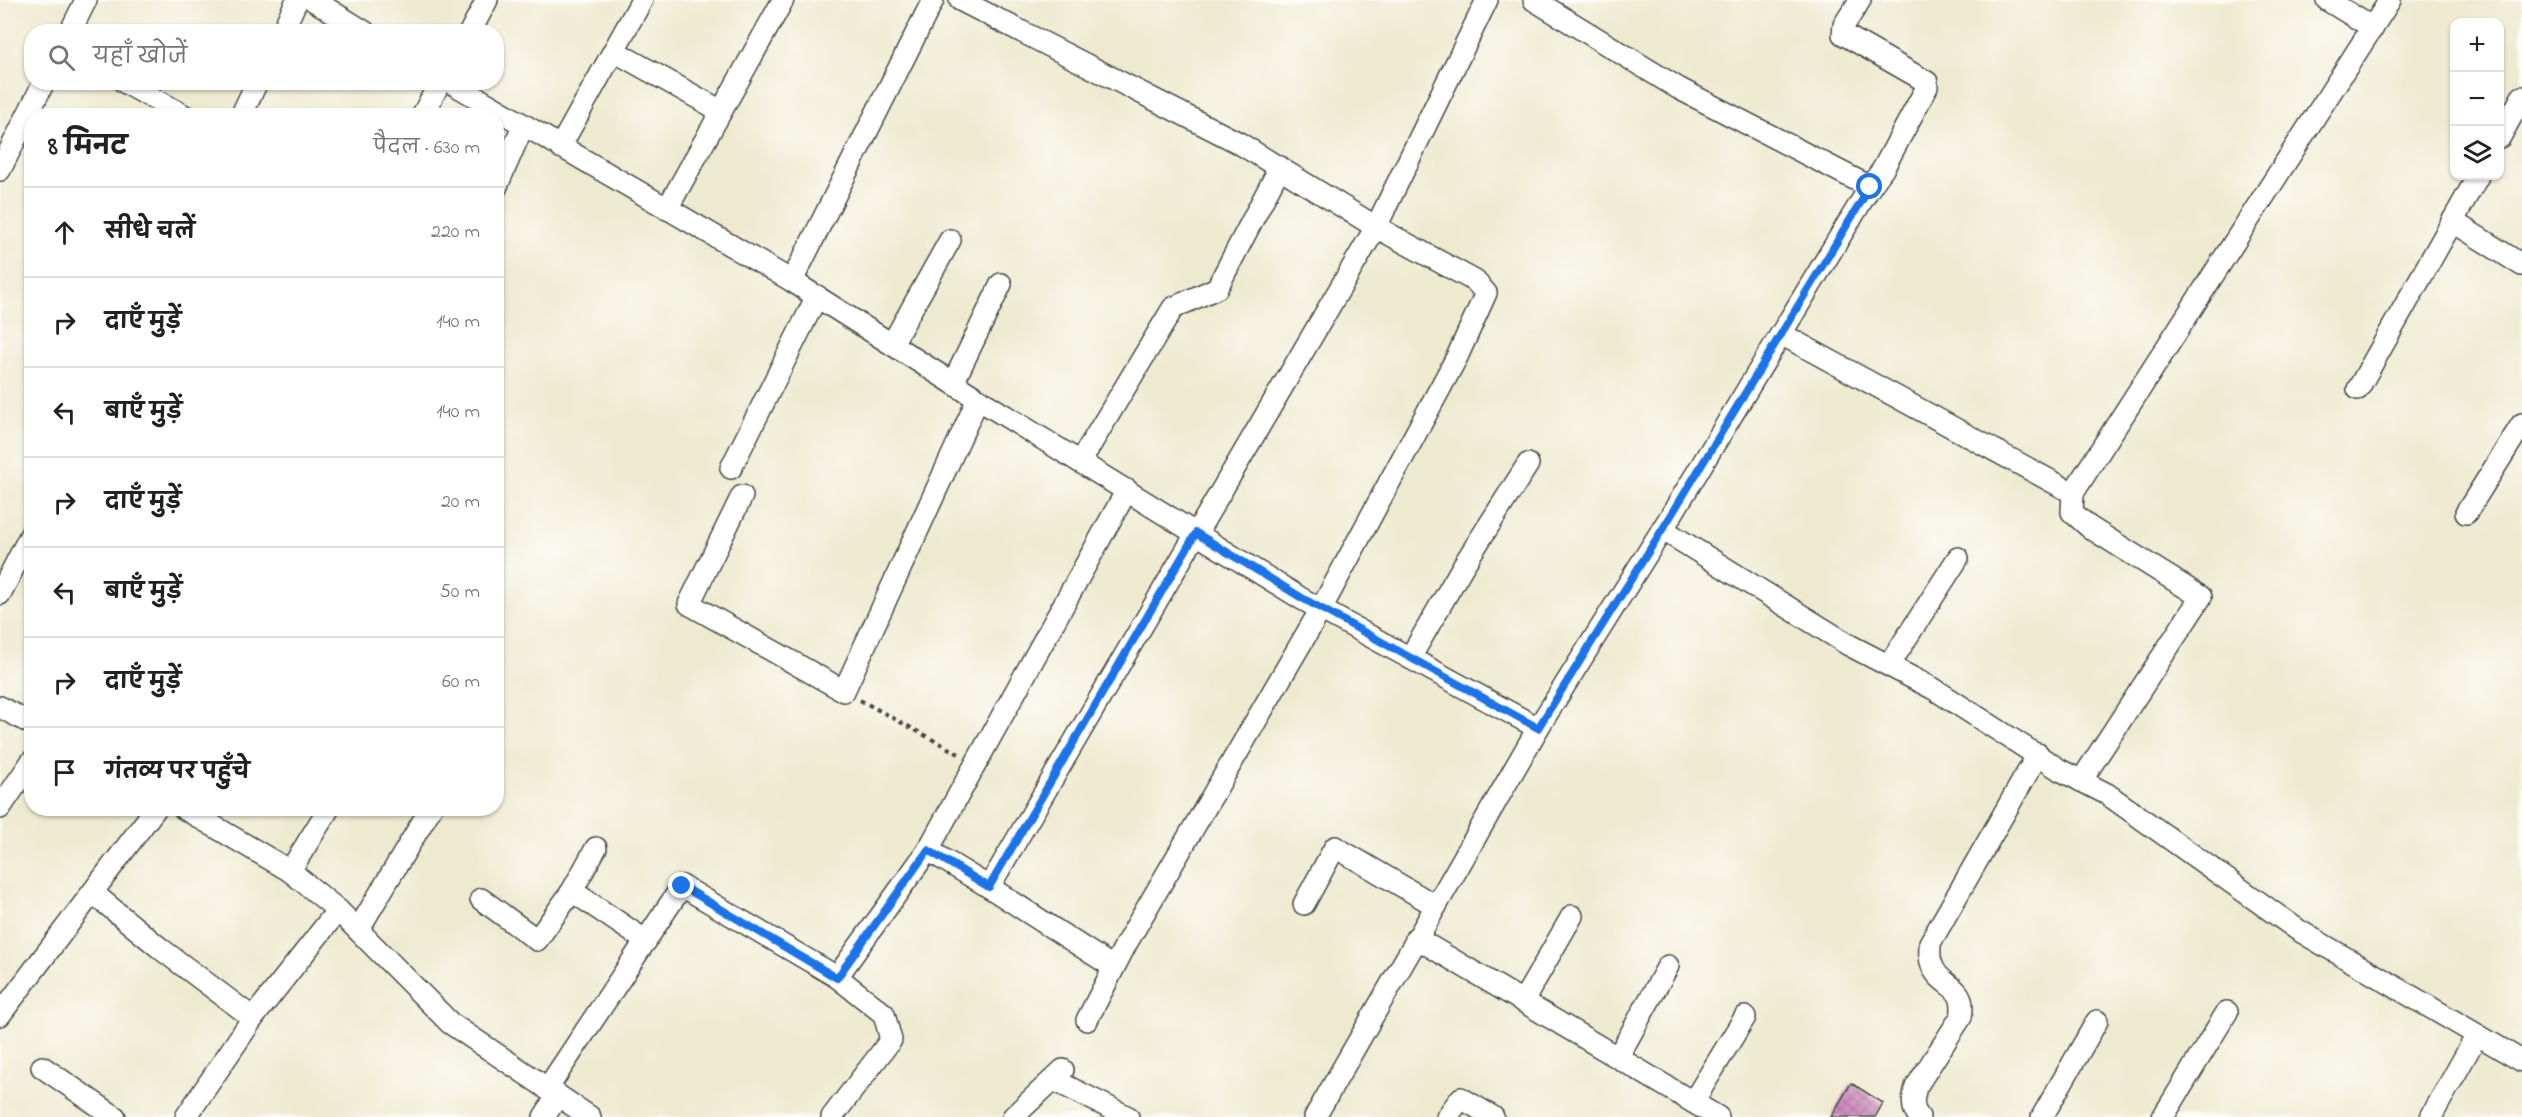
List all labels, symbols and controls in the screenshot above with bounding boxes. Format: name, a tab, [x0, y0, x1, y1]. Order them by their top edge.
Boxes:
map controls	[2450, 18, 2504, 180]
button: +	[2450, 18, 2504, 72]
search box	[24, 24, 504, 90]
icon: search	[45, 41, 78, 74]
text: यहाँ खोजें	[93, 42, 187, 74]
button: −	[2450, 72, 2504, 126]
button: layers	[2450, 126, 2504, 180]
text: 8 मिनट	[48, 129, 127, 167]
text: पैदल · 630 m	[373, 134, 480, 163]
route start	[1856, 173, 1882, 199]
icon: ahead	[48, 216, 81, 249]
text: सीधे चलें	[105, 217, 195, 249]
text: 220 m	[431, 218, 480, 247]
icon: right	[48, 306, 81, 339]
text: दाएँ मुड़ें	[105, 307, 181, 339]
text: 140 m	[436, 308, 480, 337]
icon: left	[48, 396, 81, 429]
text: बाएँ मुड़ें	[105, 397, 182, 429]
text: 140 m	[436, 398, 480, 427]
icon: right	[48, 486, 81, 519]
text: दाएँ मुड़ें	[105, 487, 181, 519]
text: 20 m	[441, 488, 480, 517]
icon: left	[48, 576, 81, 609]
text: बाएँ मुड़ें	[105, 577, 182, 609]
text: 50 m	[439, 578, 480, 607]
icon: right	[48, 666, 81, 699]
text: दाएँ मुड़ें	[105, 667, 181, 699]
text: 60 m	[442, 668, 480, 697]
icon: arrive	[48, 756, 81, 789]
text: गंतव्य पर पहुँचे	[105, 757, 250, 789]
route end	[668, 872, 694, 898]

